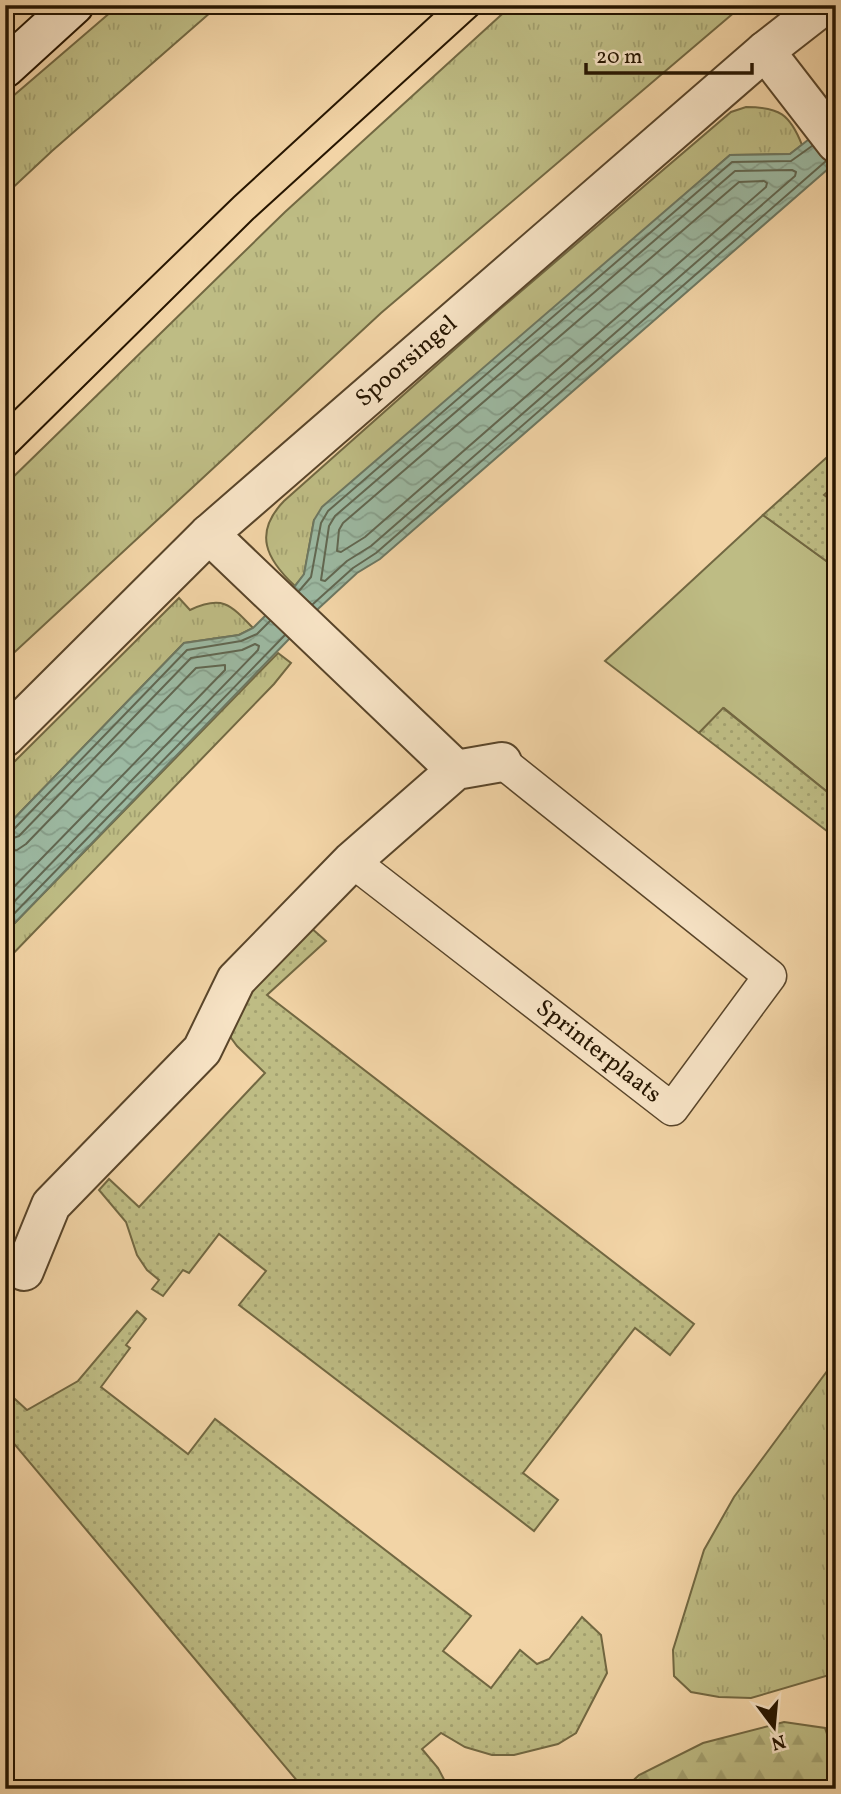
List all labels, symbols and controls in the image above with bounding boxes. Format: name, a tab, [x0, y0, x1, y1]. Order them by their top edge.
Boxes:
scale bar	[586, 32, 752, 76]
text: 20 m	[596, 43, 642, 72]
street label: Spoorsingel	[349, 308, 465, 416]
street label: Sprinterplaats	[528, 992, 668, 1112]
north arrow	[740, 1692, 810, 1762]
text: N	[768, 1727, 788, 1756]

